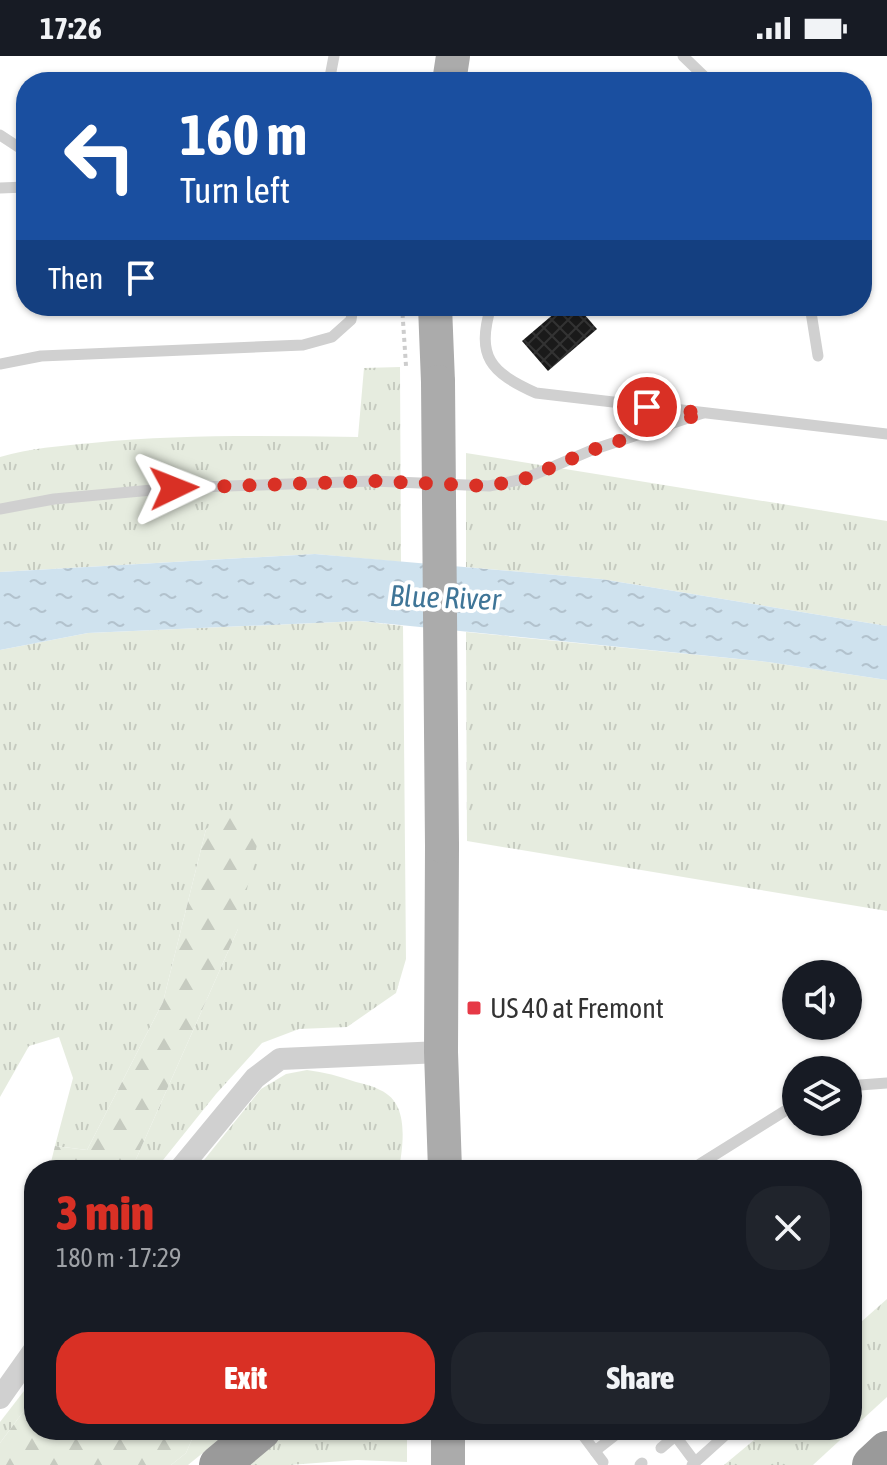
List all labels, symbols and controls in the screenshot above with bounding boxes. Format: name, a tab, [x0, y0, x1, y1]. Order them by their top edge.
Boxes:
text: 17:26	[40, 11, 102, 45]
text: 160 m	[180, 103, 307, 167]
icon: left	[48, 104, 152, 208]
text: Turn left	[180, 169, 290, 211]
icon: arrive	[119, 256, 163, 300]
text: Then	[48, 261, 103, 295]
pin	[613, 373, 681, 441]
icon: arrive	[625, 385, 669, 429]
position arrow	[132, 446, 216, 530]
water label: Blue River	[389, 578, 502, 616]
map controls	[782, 960, 862, 1136]
button: sound	[782, 960, 862, 1040]
place label: US 40 at Fremont	[490, 992, 664, 1024]
marker: US 40 at Fremont	[465, 999, 483, 1017]
button: layers	[782, 1056, 862, 1136]
text: 3 min	[56, 1185, 154, 1240]
button: close	[746, 1186, 830, 1270]
text: 180 m · 17:29	[56, 1243, 181, 1273]
button: Exit	[56, 1332, 435, 1424]
button: Share	[451, 1332, 830, 1424]

